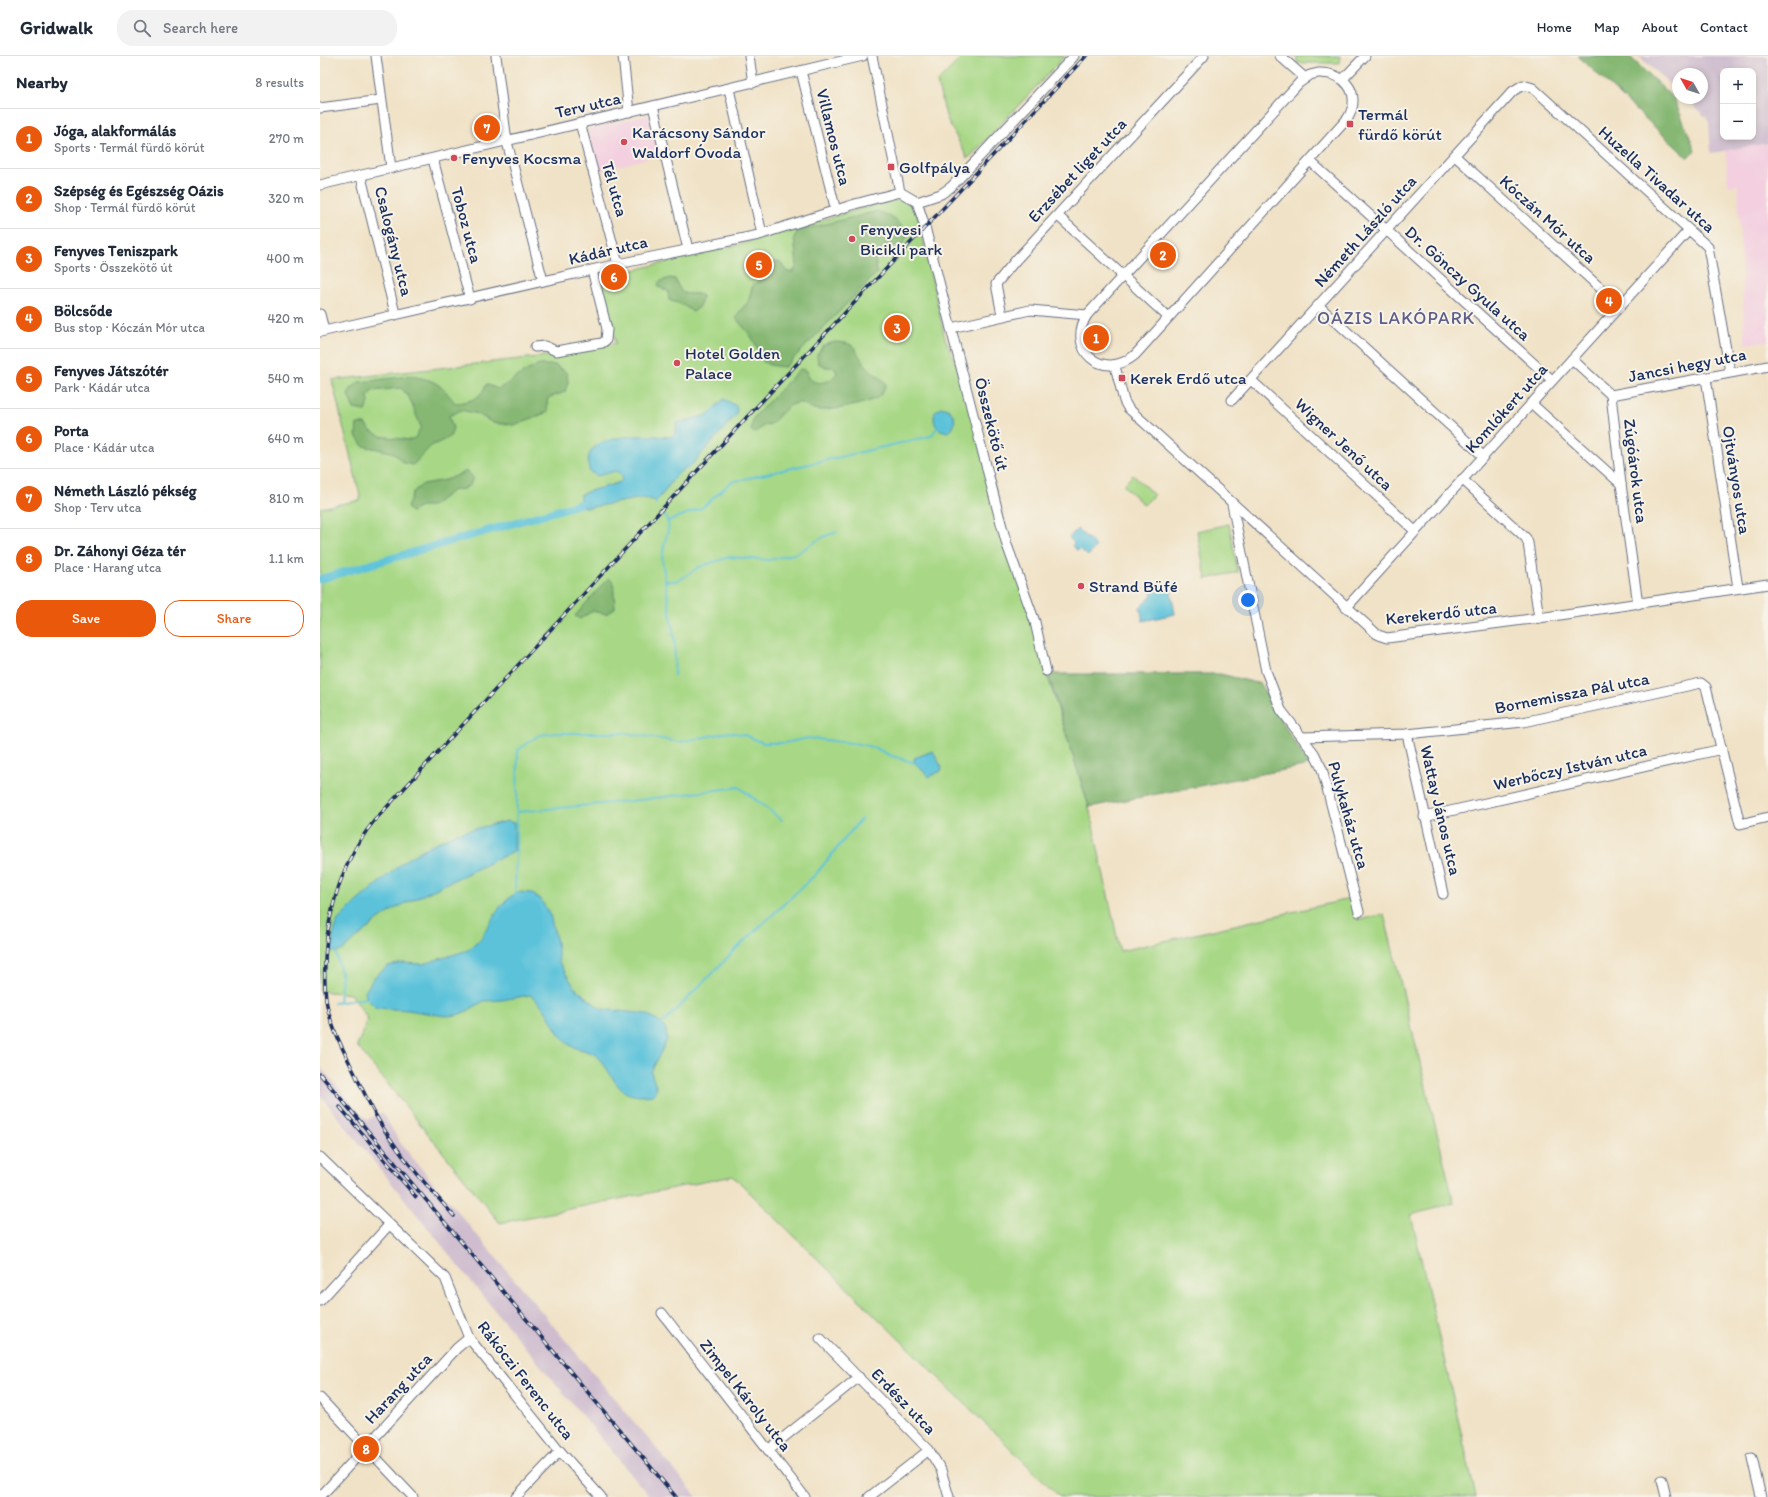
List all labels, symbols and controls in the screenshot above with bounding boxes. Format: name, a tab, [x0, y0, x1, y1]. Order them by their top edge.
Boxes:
search box	[117, 10, 397, 46]
text: Gridwalk	[20, 16, 93, 39]
icon: search	[131, 17, 153, 39]
text: Search here	[163, 19, 238, 37]
text: Home	[1537, 19, 1572, 36]
text: Map	[1594, 19, 1620, 36]
text: About	[1642, 19, 1678, 36]
text: Contact	[1700, 19, 1748, 36]
north arrow	[1672, 68, 1708, 104]
map controls	[1720, 68, 1756, 140]
button: +	[1720, 68, 1756, 104]
text: Nearby	[16, 72, 68, 92]
text: 8 results	[255, 75, 304, 90]
street label: Villamos utca	[812, 87, 856, 187]
street label: Terv utca	[553, 88, 623, 122]
place label: Termál fürdő körút	[1358, 104, 1442, 144]
button: −	[1720, 104, 1756, 140]
pin: 7	[474, 113, 500, 143]
street label: Erzsébet liget utca	[1024, 114, 1130, 226]
marker: Termál fürdő körút	[1345, 119, 1355, 129]
street label: Huzella Tivadar utca	[1595, 121, 1719, 237]
text: Jóga, alakformálás	[54, 122, 176, 140]
place label: Karácsony Sándor Waldorf Óvoda	[632, 122, 766, 162]
text: 1	[26, 131, 32, 146]
text: 270 m	[269, 131, 304, 146]
marker: Karácsony Sándor Waldorf Óvoda	[619, 137, 629, 147]
text: Sports · Termál fürdő körút	[54, 140, 205, 155]
place label: Fenyves Kocsma	[462, 148, 581, 168]
marker: Fenyves Kocsma	[449, 153, 459, 163]
place label: Golfpálya	[899, 157, 970, 177]
street label: Tél utca	[598, 159, 632, 219]
marker: Golfpálya	[886, 162, 896, 172]
street label: Németh László utca	[1310, 171, 1420, 291]
street label: Kóczán Mór utca	[1496, 171, 1600, 267]
text: Szépség és Egészség Oázis	[54, 182, 224, 200]
street label: Csalogány utca	[371, 184, 417, 298]
street label: Toboz utca	[447, 185, 487, 266]
text: 2	[26, 191, 32, 206]
text: 320 m	[268, 191, 304, 206]
text: Shop · Termál fürdő körút	[54, 200, 196, 215]
place label: Fenyvesi Bicikli park	[860, 219, 943, 259]
street label: Dr. Gönczy Gyula utca	[1401, 221, 1535, 345]
street label: Kádár utca	[567, 231, 649, 269]
marker: Fenyvesi Bicikli park	[847, 234, 857, 244]
pin: 2	[1150, 240, 1176, 270]
text: Fenyves Teniszpark	[54, 242, 178, 260]
pin: 5	[746, 250, 772, 280]
text: 3	[25, 251, 33, 266]
text: 400 m	[266, 251, 304, 266]
text: Sports · Összekötő út	[54, 260, 173, 275]
pin: 6	[601, 262, 627, 292]
pin: 4	[1596, 286, 1622, 316]
text: Bölcsőde	[54, 302, 112, 320]
district label: OÁZIS LAKÓPARK	[1317, 307, 1475, 329]
text: 4	[25, 311, 33, 326]
text: 420 m	[267, 311, 304, 326]
pin: 3	[884, 313, 910, 343]
text: Bus stop · Kóczán Mór utca	[54, 320, 205, 335]
pin: 1	[1083, 323, 1109, 353]
place label: Hotel Golden Palace	[685, 343, 780, 383]
street label: Jancsi hegy utca	[1626, 344, 1748, 386]
marker: Hotel Golden Palace	[672, 358, 682, 368]
street label: Komlókert utca	[1461, 359, 1552, 457]
text: Fenyves Játszótér	[54, 362, 169, 380]
place label: Kerek Erdő utca	[1130, 368, 1246, 388]
text: 5	[26, 371, 32, 386]
text: 540 m	[267, 371, 304, 386]
marker: Kerek Erdő utca	[1117, 373, 1127, 383]
street label: Összekötő út	[971, 375, 1013, 473]
text: Park · Kádár utca	[54, 380, 150, 395]
street label: Wigner Jenő utca	[1291, 394, 1397, 494]
street label: Zúgóárok utca	[1620, 418, 1652, 525]
text: Porta	[54, 422, 89, 440]
street label: Ojtványos utca	[1719, 424, 1755, 536]
text: 6	[26, 431, 32, 446]
text: 640 m	[267, 431, 304, 446]
text: Place · Kádár utca	[54, 440, 154, 455]
text: Németh László pékség	[54, 482, 197, 500]
text: 7	[26, 491, 32, 506]
text: 810 m	[269, 491, 304, 506]
text: Shop · Terv utca	[54, 500, 141, 515]
text: Dr. Záhonyi Géza tér	[54, 542, 186, 560]
text: 8	[25, 551, 33, 566]
text: 1.1 km	[269, 551, 304, 566]
text: Place · Harang utca	[54, 560, 162, 575]
place label: Strand Büfé	[1089, 576, 1178, 596]
marker: Strand Büfé	[1076, 581, 1086, 591]
your location	[1238, 590, 1258, 610]
street label: Kerekerdő utca	[1385, 597, 1497, 629]
button: Save	[16, 600, 156, 637]
button: Share	[164, 600, 304, 637]
street label: Bornemissza Pál utca	[1493, 668, 1651, 718]
street label: Werbőczy István utca	[1491, 740, 1649, 794]
street label: Wattay János utca	[1416, 743, 1466, 877]
street label: Pulykaház utca	[1324, 759, 1374, 871]
street label: Rákóczi Ferenc utca	[474, 1317, 578, 1443]
street label: Zimpel Károly utca	[696, 1335, 796, 1455]
street label: Harang utca	[360, 1348, 436, 1428]
street label: Erdész utca	[867, 1364, 941, 1438]
pin: 8	[353, 1434, 379, 1464]

